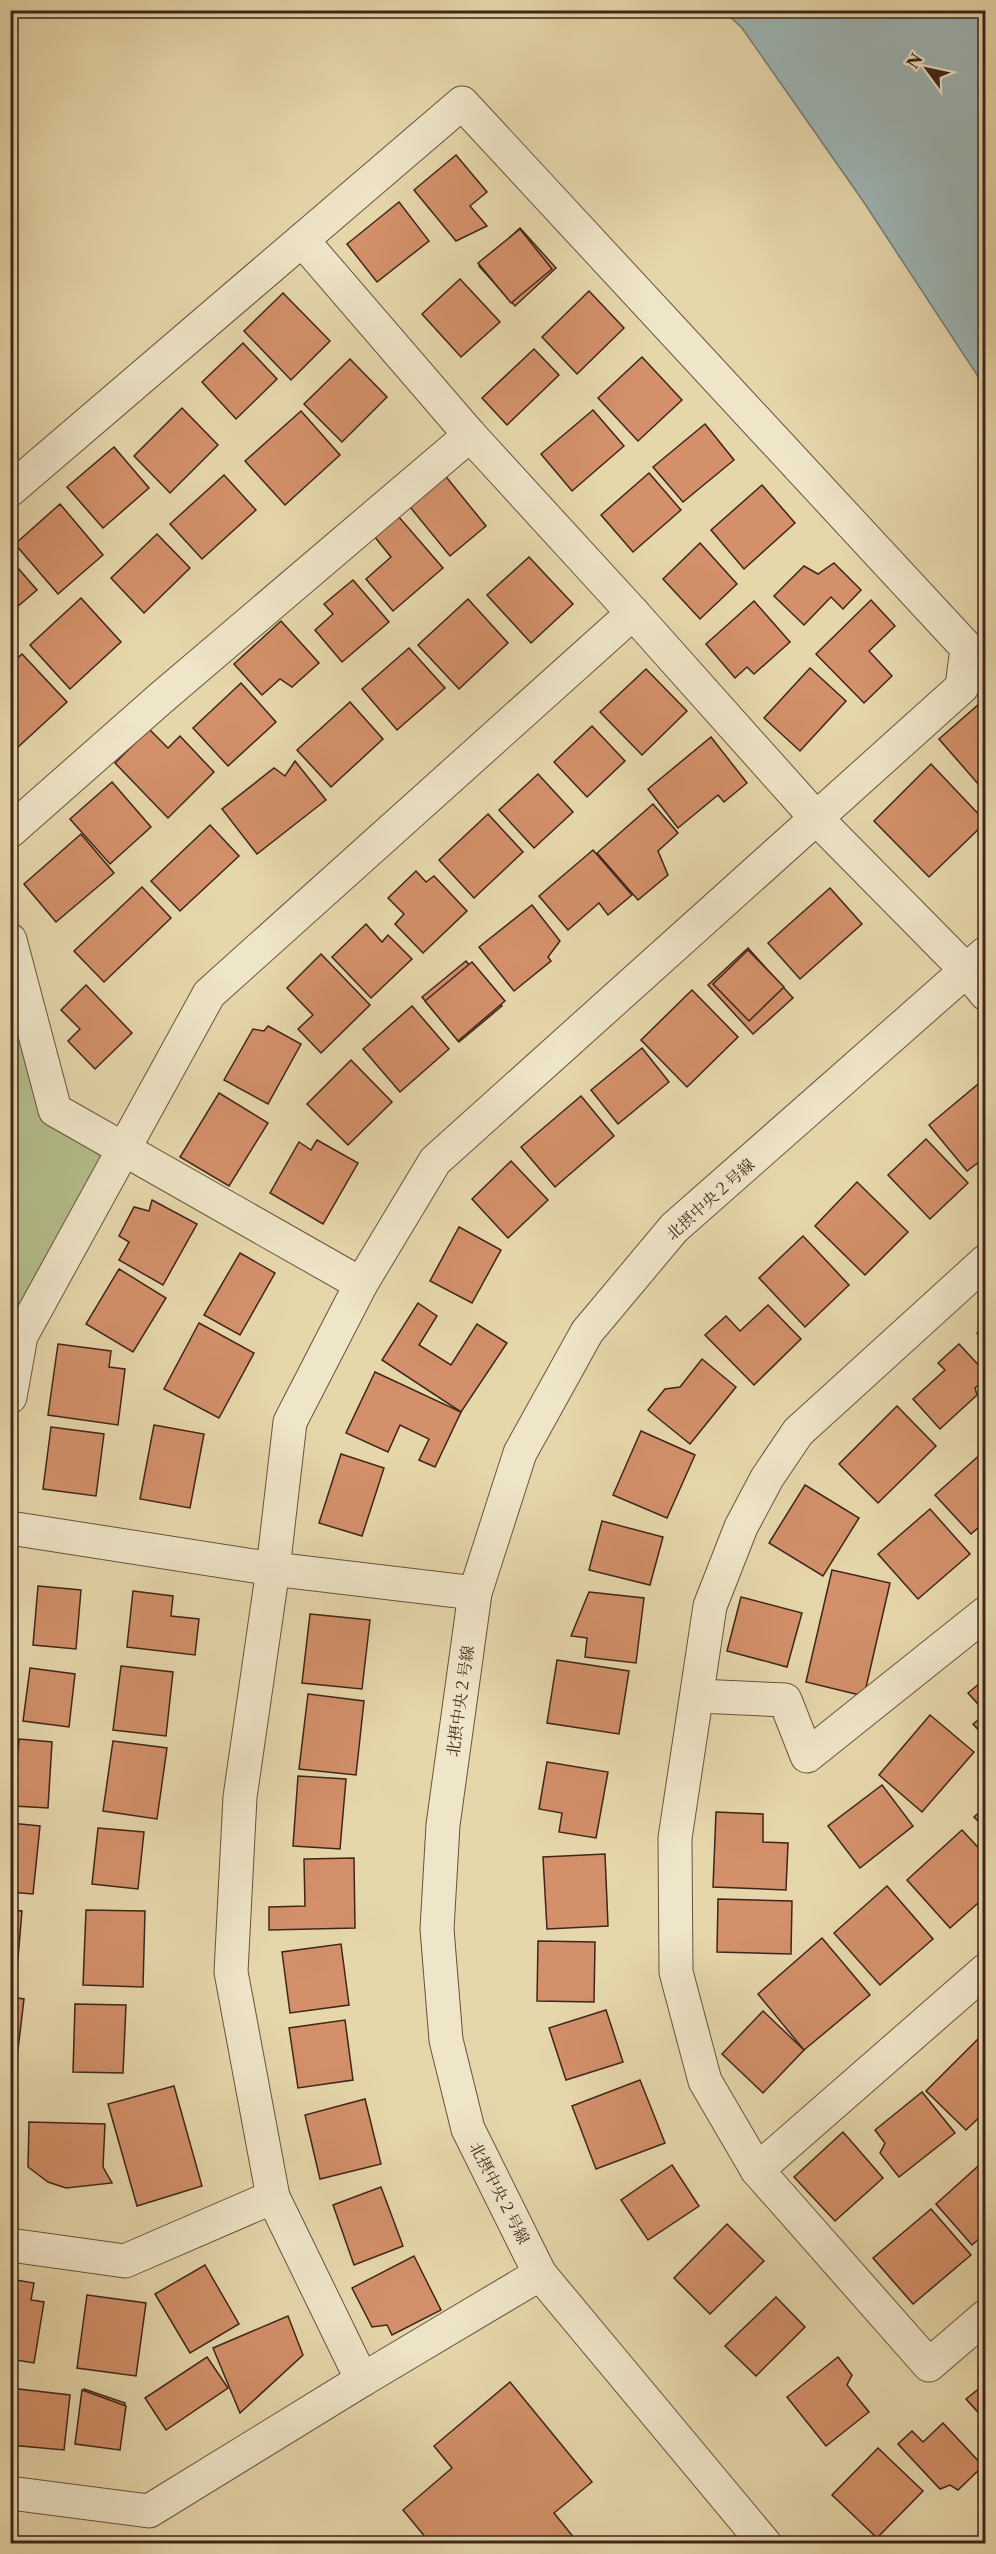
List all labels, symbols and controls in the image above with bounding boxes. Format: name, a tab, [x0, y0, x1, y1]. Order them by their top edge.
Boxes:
north arrow	[897, 39, 957, 99]
text: N	[902, 49, 927, 72]
street label: 北摂中央２号線	[662, 1154, 758, 1244]
street label: 北摂中央２号線	[442, 1644, 478, 1758]
street label: 北摂中央２号線	[466, 2139, 534, 2247]

